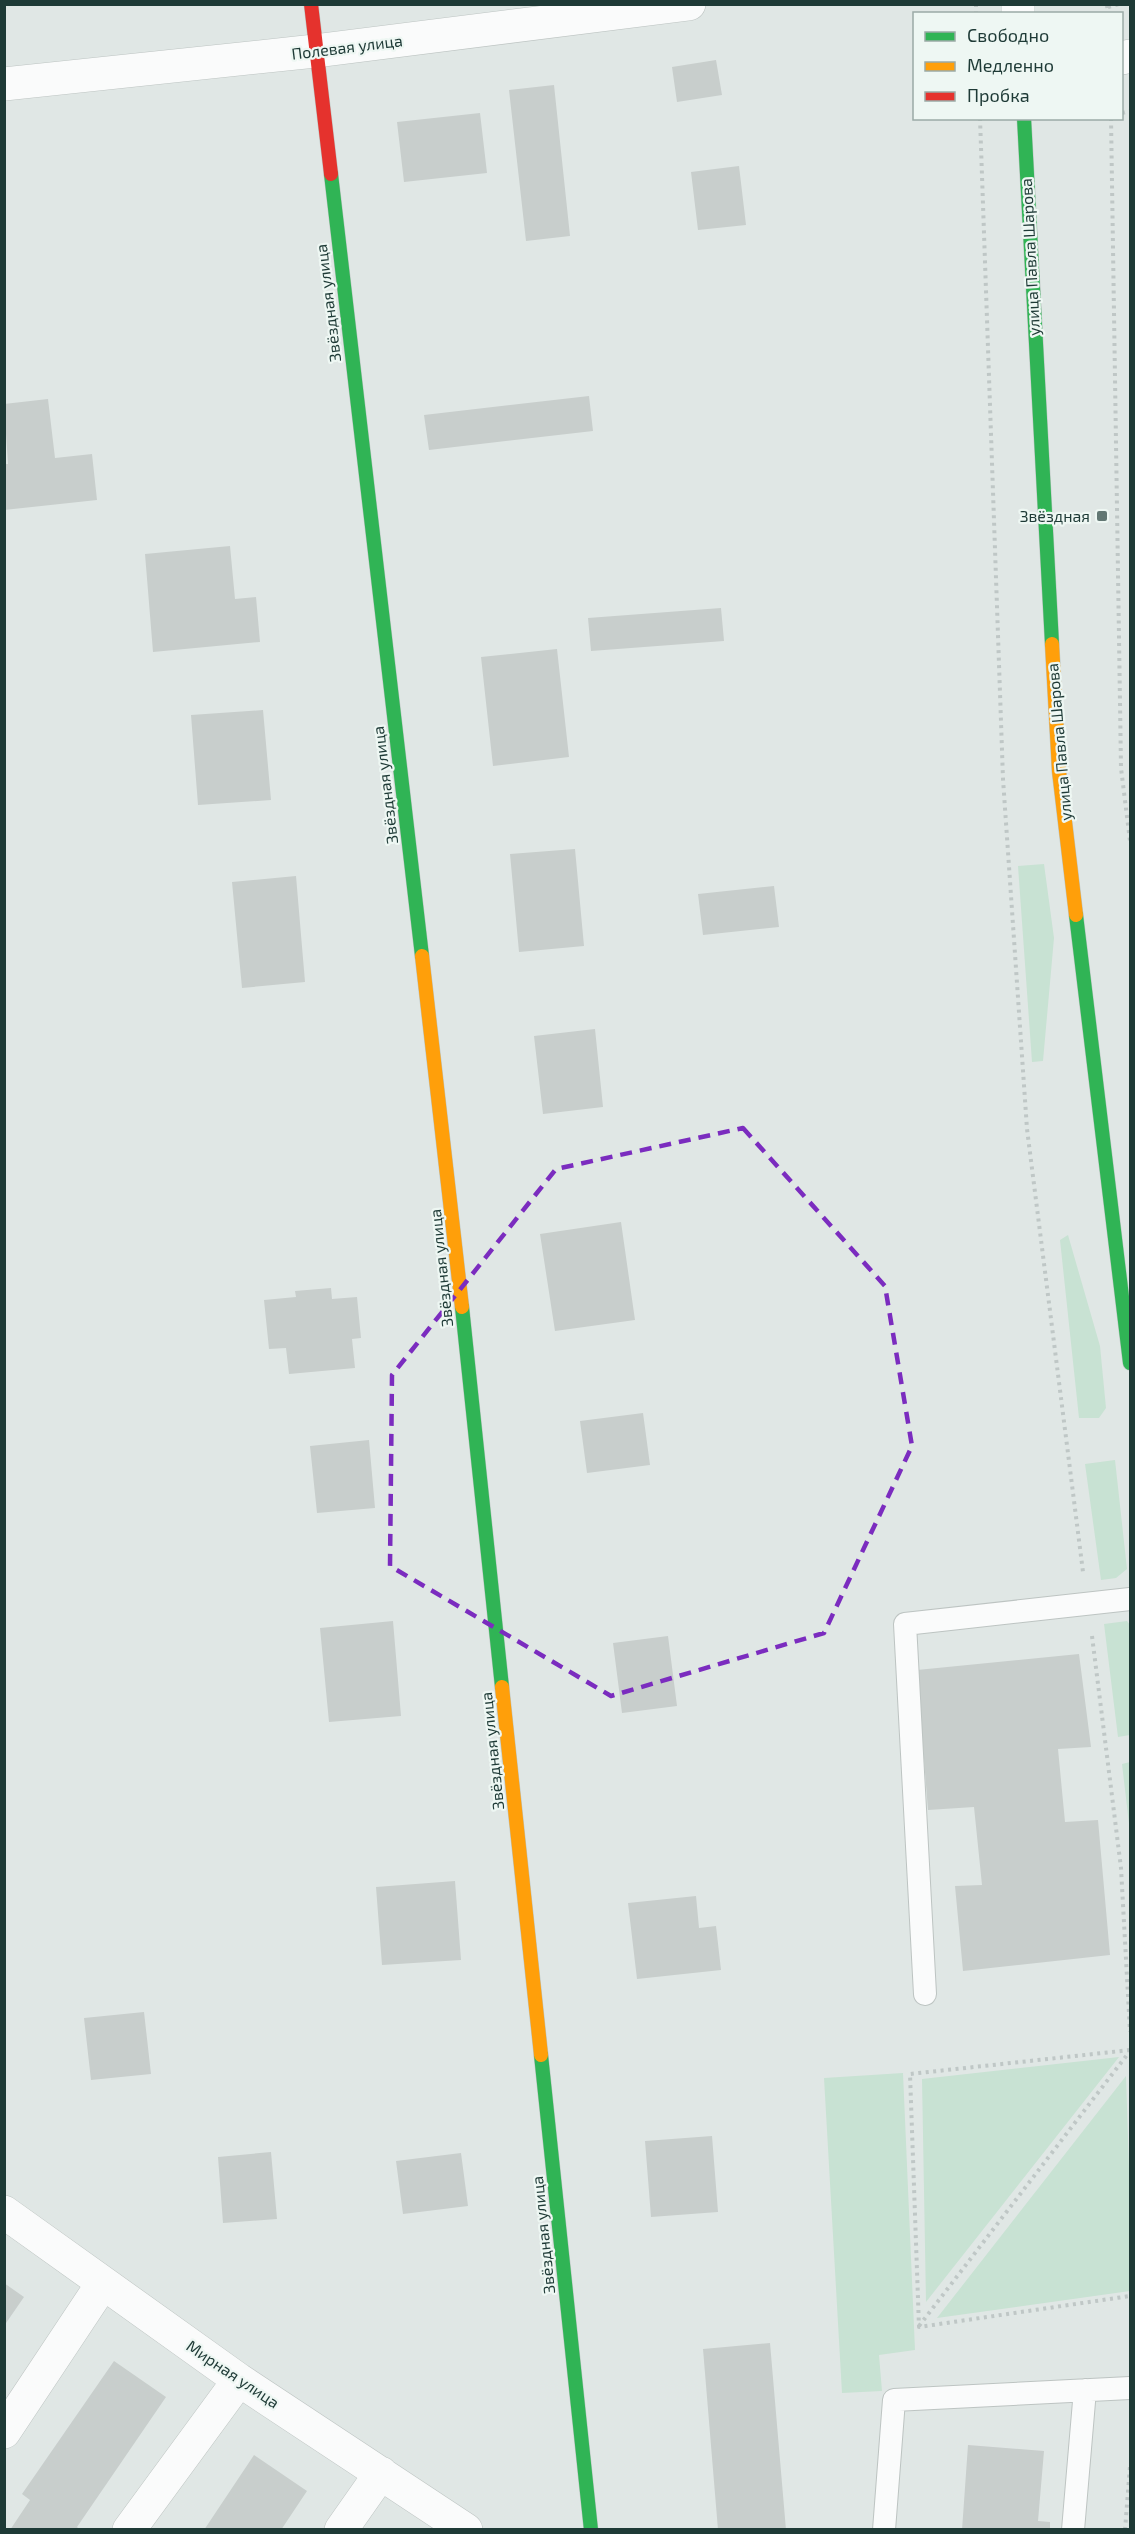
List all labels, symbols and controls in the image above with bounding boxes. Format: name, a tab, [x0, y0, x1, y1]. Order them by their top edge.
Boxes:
legend	[913, 12, 1123, 120]
text: Свободно	[967, 24, 1049, 46]
street label: Полевая улица	[290, 30, 404, 64]
text: Медленно	[967, 54, 1054, 76]
text: Пробка	[967, 84, 1030, 106]
street label: улица Павла Шарова	[1016, 178, 1044, 336]
street label: Звёздная улица	[311, 243, 345, 363]
place label: Звёздная	[1020, 506, 1090, 525]
marker: Звёздная	[1095, 509, 1109, 523]
street label: улица Павла Шарова	[1042, 662, 1076, 822]
street label: Звёздная улица	[368, 725, 402, 845]
street label: Звёздная улица	[425, 1208, 457, 1328]
street label: Звёздная улица	[476, 1691, 508, 1811]
street label: Звёздная улица	[527, 2175, 559, 2295]
street label: Мирная улица	[183, 2336, 283, 2412]

